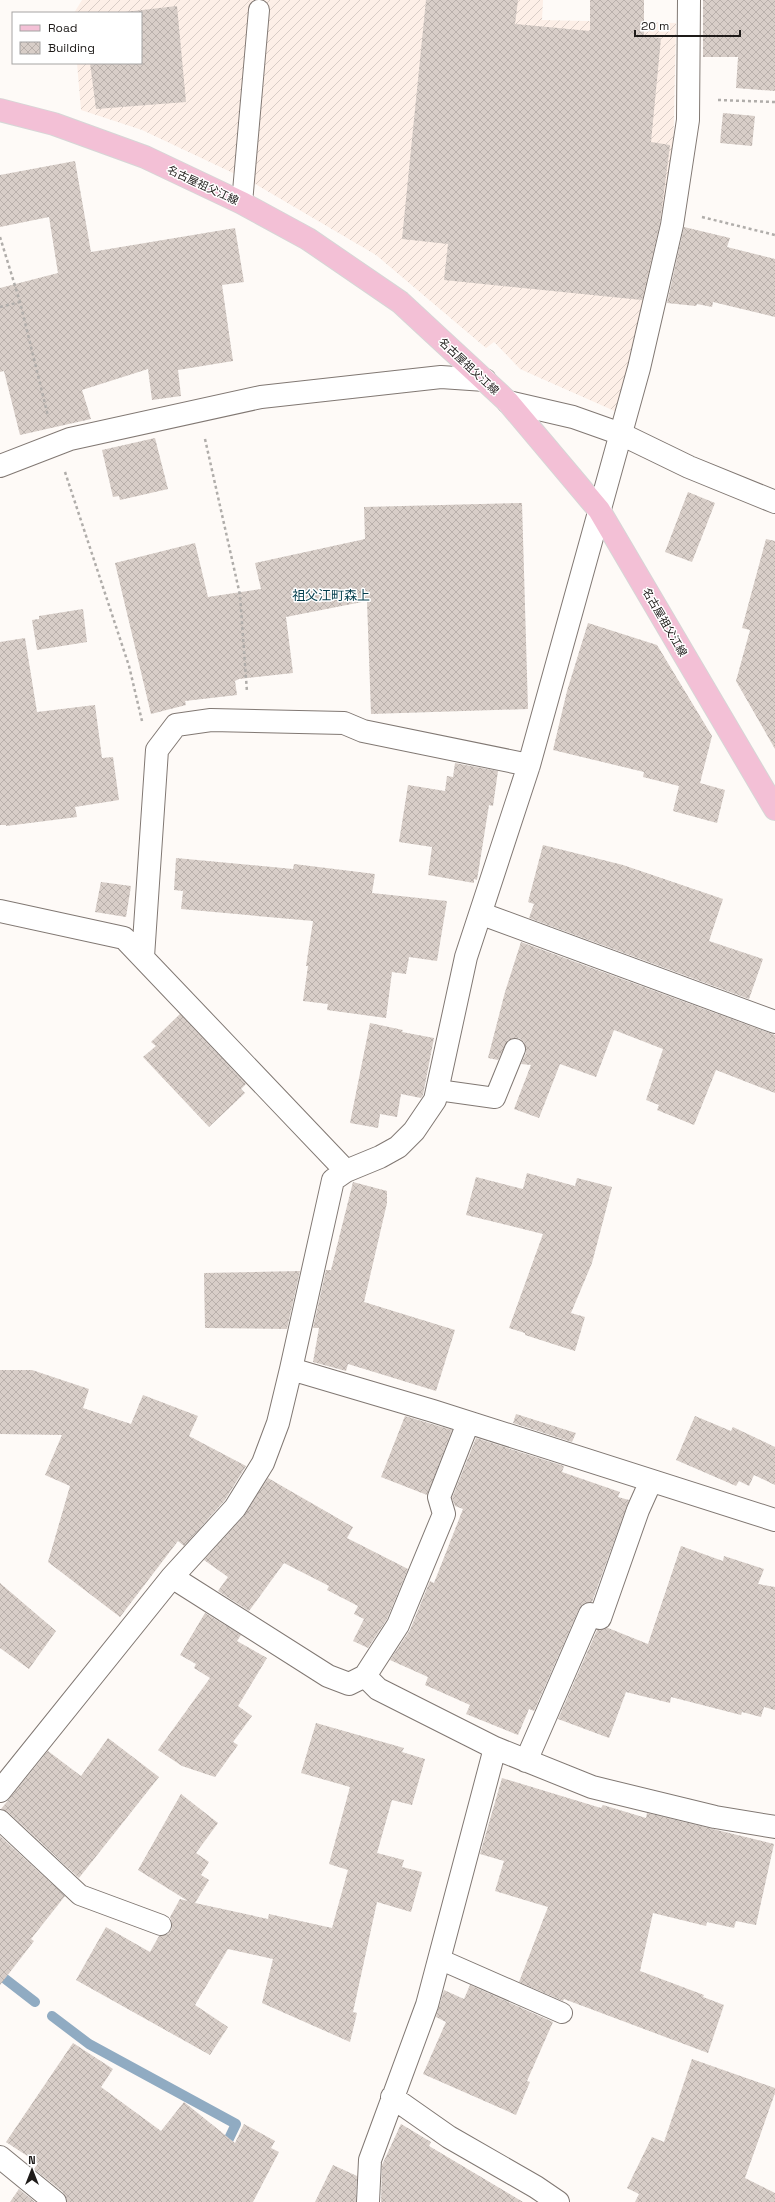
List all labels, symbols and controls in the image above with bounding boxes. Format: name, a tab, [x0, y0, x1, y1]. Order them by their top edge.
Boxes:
legend	[12, 12, 142, 64]
scale bar	[635, 12, 740, 38]
text: 20 m	[641, 18, 669, 34]
text: Road	[48, 20, 77, 36]
text: Building	[48, 40, 95, 56]
street label: 名古屋祖父江線	[165, 162, 241, 208]
street label: 名古屋祖父江線	[436, 335, 502, 397]
street label: 名古屋祖父江線	[640, 585, 690, 659]
district label: 祖父江町森上	[292, 587, 370, 604]
north arrow	[12, 2150, 52, 2190]
text: N	[28, 2153, 36, 2167]

